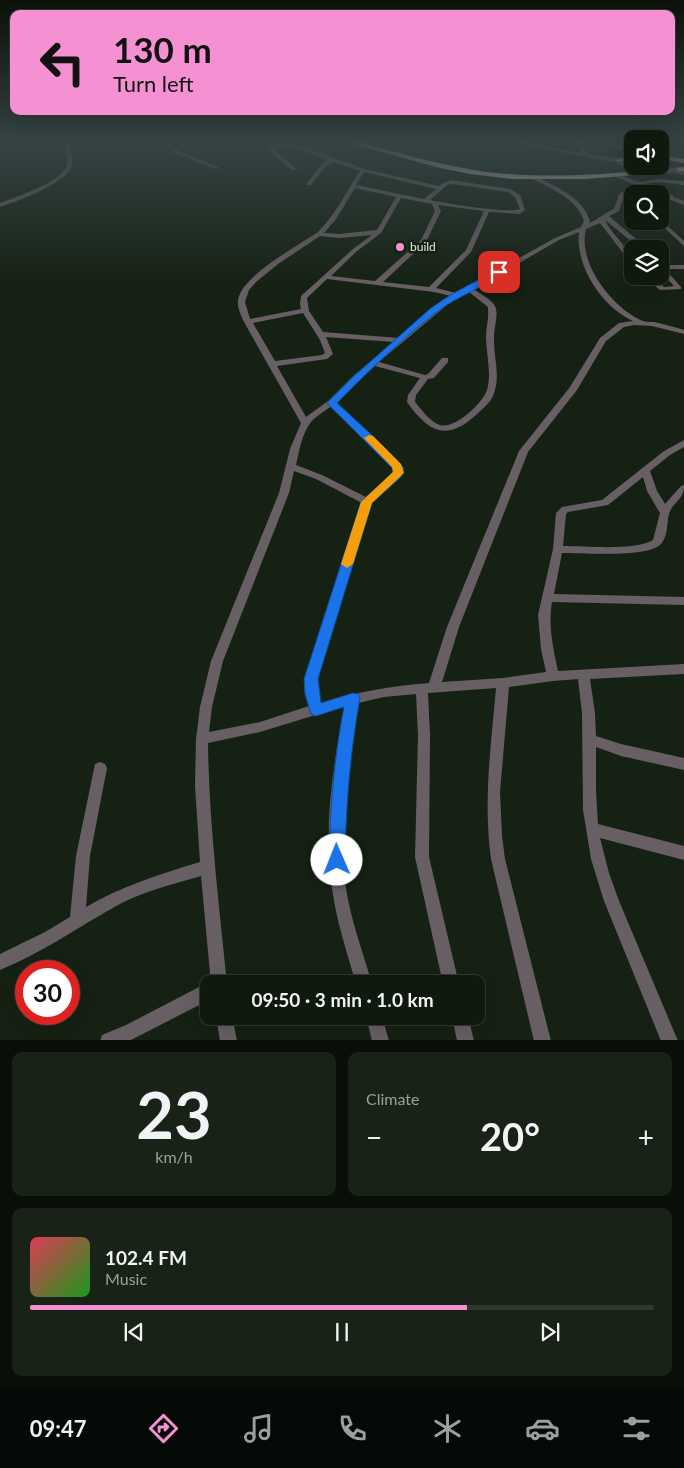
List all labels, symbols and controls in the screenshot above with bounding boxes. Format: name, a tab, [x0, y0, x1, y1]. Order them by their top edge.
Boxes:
text: 130 m	[113, 28, 212, 70]
icon: left	[30, 30, 95, 95]
text: Turn left	[113, 70, 194, 97]
map controls	[624, 130, 669, 285]
button: sound	[624, 130, 669, 175]
button: search	[624, 185, 669, 230]
place label: build	[410, 239, 436, 254]
button: layers	[624, 240, 669, 285]
marker: build	[394, 241, 406, 253]
pin	[478, 251, 520, 293]
icon: arrive	[485, 258, 513, 286]
position arrow	[310, 833, 362, 885]
speed limit sign: 30	[15, 960, 80, 1025]
text: 09:50 · 3 min · 1.0 km	[251, 988, 434, 1011]
text: 23	[136, 1075, 212, 1153]
text: Climate	[366, 1089, 419, 1108]
text: 20°	[480, 1113, 540, 1159]
text: −	[366, 1120, 382, 1154]
text: +	[638, 1120, 654, 1154]
text: km/h	[155, 1147, 193, 1166]
text: 102.4 FM	[105, 1246, 187, 1269]
text: Music	[105, 1269, 147, 1288]
icon: previous	[120, 1318, 148, 1346]
icon: pause	[328, 1318, 356, 1346]
icon: next	[536, 1318, 564, 1346]
icon: directions	[146, 1411, 181, 1446]
icon: music	[241, 1411, 276, 1446]
icon: phone	[335, 1411, 370, 1446]
icon: climate	[430, 1411, 465, 1446]
icon: car	[525, 1411, 560, 1446]
icon: filters	[619, 1411, 654, 1446]
text: 09:47	[30, 1415, 87, 1442]

